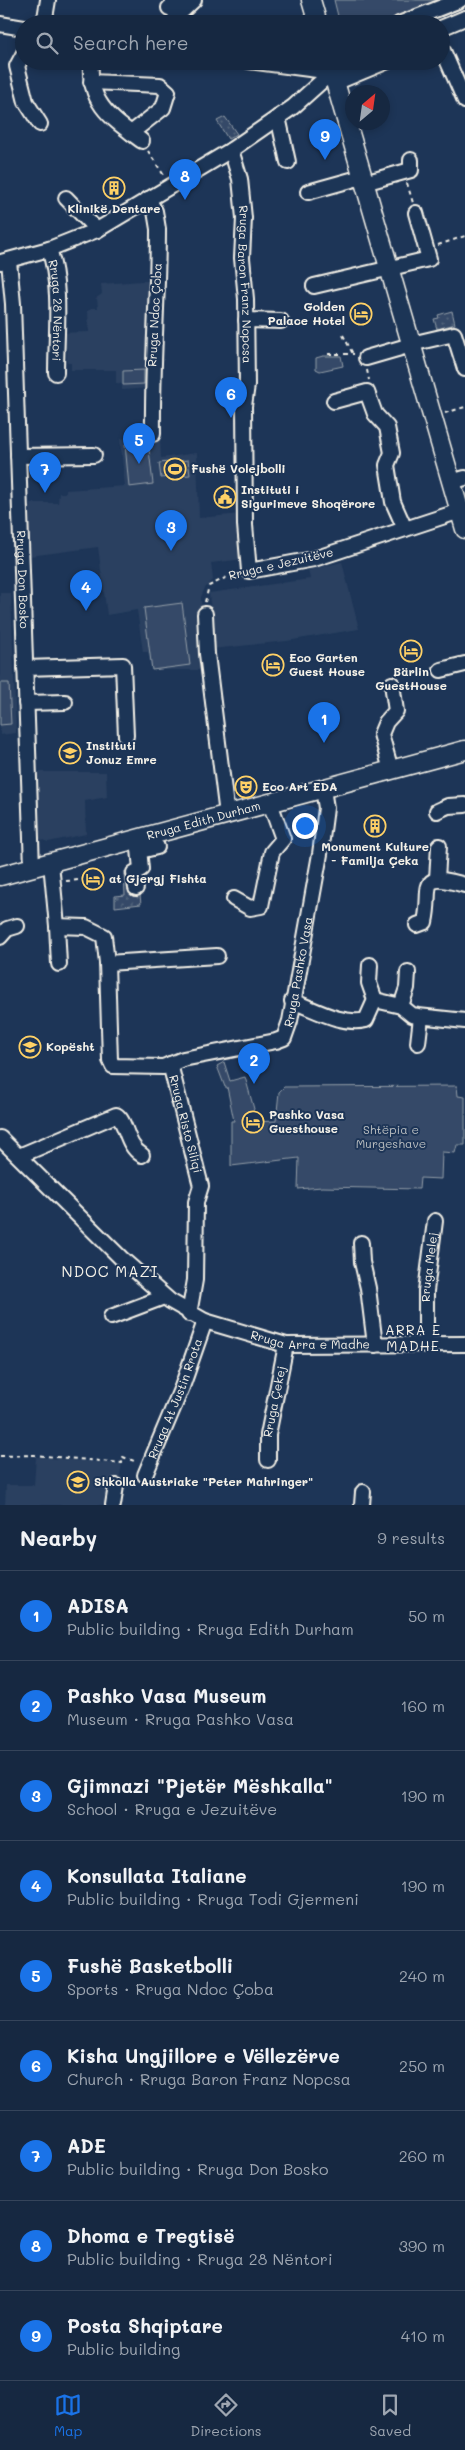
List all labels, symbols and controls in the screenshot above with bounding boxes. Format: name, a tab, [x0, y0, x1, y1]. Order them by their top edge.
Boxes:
search box	[15, 15, 450, 70]
icon: search	[33, 29, 61, 57]
text: Search here	[73, 30, 189, 55]
north arrow	[345, 85, 390, 130]
pin: 9	[309, 119, 341, 160]
pin: 8	[169, 159, 201, 200]
building icon: Klinikë Dentare	[102, 176, 126, 200]
place label: Klinikë Dentare	[68, 200, 160, 216]
street label: Rruga Baron Franz Nopcsa	[235, 204, 256, 363]
street label: Rruga 28 Nëntori	[45, 258, 66, 361]
street label: Rruga Ndoc Çoba	[143, 263, 165, 367]
place label: Golden Palace Hotel	[268, 298, 345, 328]
hotel icon: Golden Palace Hotel	[349, 302, 373, 326]
pin: 6	[215, 377, 247, 418]
pin: 5	[123, 423, 155, 464]
pin: 7	[29, 452, 61, 493]
sports icon: Fushë Volejbolli	[163, 457, 187, 481]
place label: Fushë Volejbolli	[191, 460, 286, 476]
place label: Instituti i Sigurimeve Shoqërore	[241, 481, 375, 511]
public building icon: Instituti i Sigurimeve Shoqërore	[213, 485, 237, 509]
pin: 3	[155, 510, 187, 551]
street label: Rruga Don Bosko	[14, 530, 33, 629]
street label: Rruga e Jezuitëve	[227, 543, 335, 583]
pin: 4	[70, 570, 102, 611]
hotel icon: Bärlin GuestHouse	[399, 639, 423, 663]
place label: Eco Garten Guest House	[289, 649, 365, 679]
hotel icon: Eco Garten Guest House	[261, 653, 285, 677]
place label: Bärlin GuestHouse	[375, 663, 447, 693]
pin: 1	[308, 702, 340, 743]
place label: Instituti Jonuz Emre	[86, 737, 157, 767]
school or university icon: Instituti Jonuz Emre	[58, 741, 82, 765]
theatre icon: Eco Art EDA	[234, 775, 258, 799]
place label: Eco Art EDA	[262, 778, 337, 794]
street label: Rruga Edith Durham	[145, 797, 262, 843]
your location	[292, 813, 318, 839]
building icon: Monument Kulture - Familja Çeka	[363, 814, 387, 838]
place label: Monument Kulture - Familja Çeka	[321, 838, 429, 868]
hotel icon: at Gjergj Fishta	[81, 867, 105, 891]
place label: at Gjergj Fishta	[109, 870, 207, 886]
street label: Rruga Pashko Vasa	[279, 915, 316, 1029]
school or university icon: Kopësht	[18, 1035, 42, 1059]
place label: Kopësht	[46, 1038, 94, 1054]
pin: 2	[238, 1043, 270, 1084]
street label: Rruga Risto Siliqi	[166, 1073, 206, 1175]
place label: Pashko Vasa Guesthouse	[269, 1106, 344, 1136]
hotel icon: Pashko Vasa Guesthouse	[241, 1110, 265, 1134]
park label: Shtëpia e Murgeshave	[356, 1121, 426, 1151]
street label: Rruga Melej	[417, 1231, 440, 1302]
district label: NDOC MAZI	[62, 1261, 158, 1281]
district label: ARRA E MADHE	[385, 1320, 441, 1355]
street label: Rruga Arra e Madhe	[249, 1326, 370, 1352]
street label: Rruga At Justin Rrota	[144, 1336, 205, 1461]
street label: Rruga Çekej	[259, 1364, 289, 1439]
school or university icon: Shkolla Austriake "Peter Mahringer"	[66, 1470, 90, 1494]
place label: Shkolla Austriake "Peter Mahringer"	[94, 1473, 313, 1489]
text: Nearby	[20, 1524, 97, 1551]
text: 9 results	[377, 1527, 445, 1548]
text: ADISA	[67, 1593, 129, 1618]
text: 1	[32, 1605, 40, 1626]
text: 50 m	[408, 1605, 445, 1626]
text: Public building · Rruga Edith Durham	[67, 1618, 354, 1639]
text: Pashko Vasa Museum	[67, 1683, 266, 1708]
text: 2	[32, 1695, 40, 1716]
text: 160 m	[400, 1695, 445, 1716]
text: Museum · Rruga Pashko Vasa	[67, 1708, 294, 1729]
text: Gjimnazi "Pjetër Mëshkalla"	[67, 1773, 333, 1798]
text: 3	[31, 1785, 41, 1806]
text: 190 m	[401, 1785, 445, 1806]
text: School · Rruga e Jezuitëve	[67, 1798, 277, 1819]
text: Konsullata Italiane	[67, 1863, 247, 1888]
text: 4	[31, 1875, 41, 1896]
text: 190 m	[401, 1875, 445, 1896]
text: Public building · Rruga Todi Gjermeni	[67, 1888, 359, 1909]
text: Fushë Basketbolli	[67, 1953, 233, 1978]
text: 5	[31, 1965, 41, 1986]
text: 240 m	[399, 1965, 445, 1986]
text: Sports · Rruga Ndoc Çoba	[67, 1978, 274, 1999]
text: Kisha Ungjillore e Vëllezërve	[67, 2043, 340, 2068]
text: 6	[31, 2055, 41, 2076]
text: 250 m	[399, 2055, 445, 2076]
text: Church · Rruga Baron Franz Nopcsa	[67, 2068, 351, 2089]
text: ADE	[67, 2133, 106, 2158]
text: 7	[32, 2145, 40, 2166]
text: 260 m	[399, 2145, 445, 2166]
text: Public building · Rruga Don Bosko	[67, 2158, 328, 2179]
text: Dhoma e Tregtisë	[67, 2223, 235, 2248]
text: 8	[31, 2235, 41, 2256]
text: 390 m	[398, 2235, 445, 2256]
text: Public building · Rruga 28 Nëntori	[67, 2248, 333, 2269]
text: Posta Shqiptare	[67, 2313, 223, 2338]
text: 9	[31, 2325, 41, 2346]
text: 410 m	[401, 2325, 445, 2346]
text: Public building	[67, 2338, 180, 2359]
tab: Map	[54, 2391, 82, 2440]
tab: Directions	[190, 2391, 262, 2440]
tab: Saved	[369, 2391, 411, 2440]

